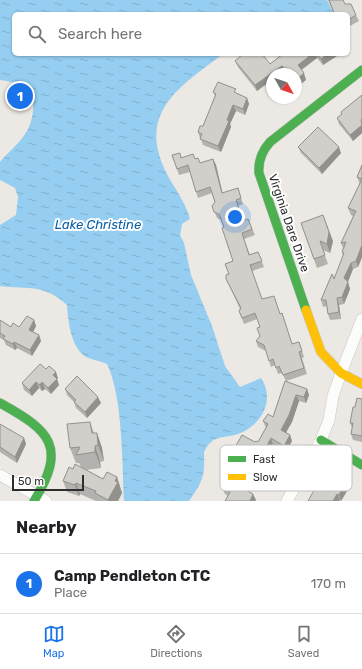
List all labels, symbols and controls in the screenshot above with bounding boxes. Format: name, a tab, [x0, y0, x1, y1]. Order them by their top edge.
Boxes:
search box	[12, 12, 350, 56]
icon: search	[26, 23, 48, 45]
text: Search here	[58, 25, 142, 43]
north arrow	[266, 68, 302, 104]
pin: 1	[7, 81, 33, 111]
street label: Virginia Dare Drive	[266, 172, 312, 274]
your location	[225, 207, 245, 227]
water label: Lake Christine	[55, 217, 141, 232]
legend	[220, 445, 352, 491]
text: Fast	[253, 453, 276, 466]
text: Slow	[253, 471, 278, 484]
scale bar	[12, 473, 84, 492]
text: 50 m	[18, 475, 44, 488]
text: Nearby	[16, 517, 77, 537]
text: Camp Pendleton CTC	[54, 567, 210, 585]
text: 1	[26, 576, 32, 591]
text: 170 m	[311, 576, 346, 591]
text: Place	[54, 585, 87, 600]
tab: Map	[43, 623, 65, 660]
tab: Directions	[150, 623, 202, 660]
tab: Saved	[288, 623, 319, 660]

